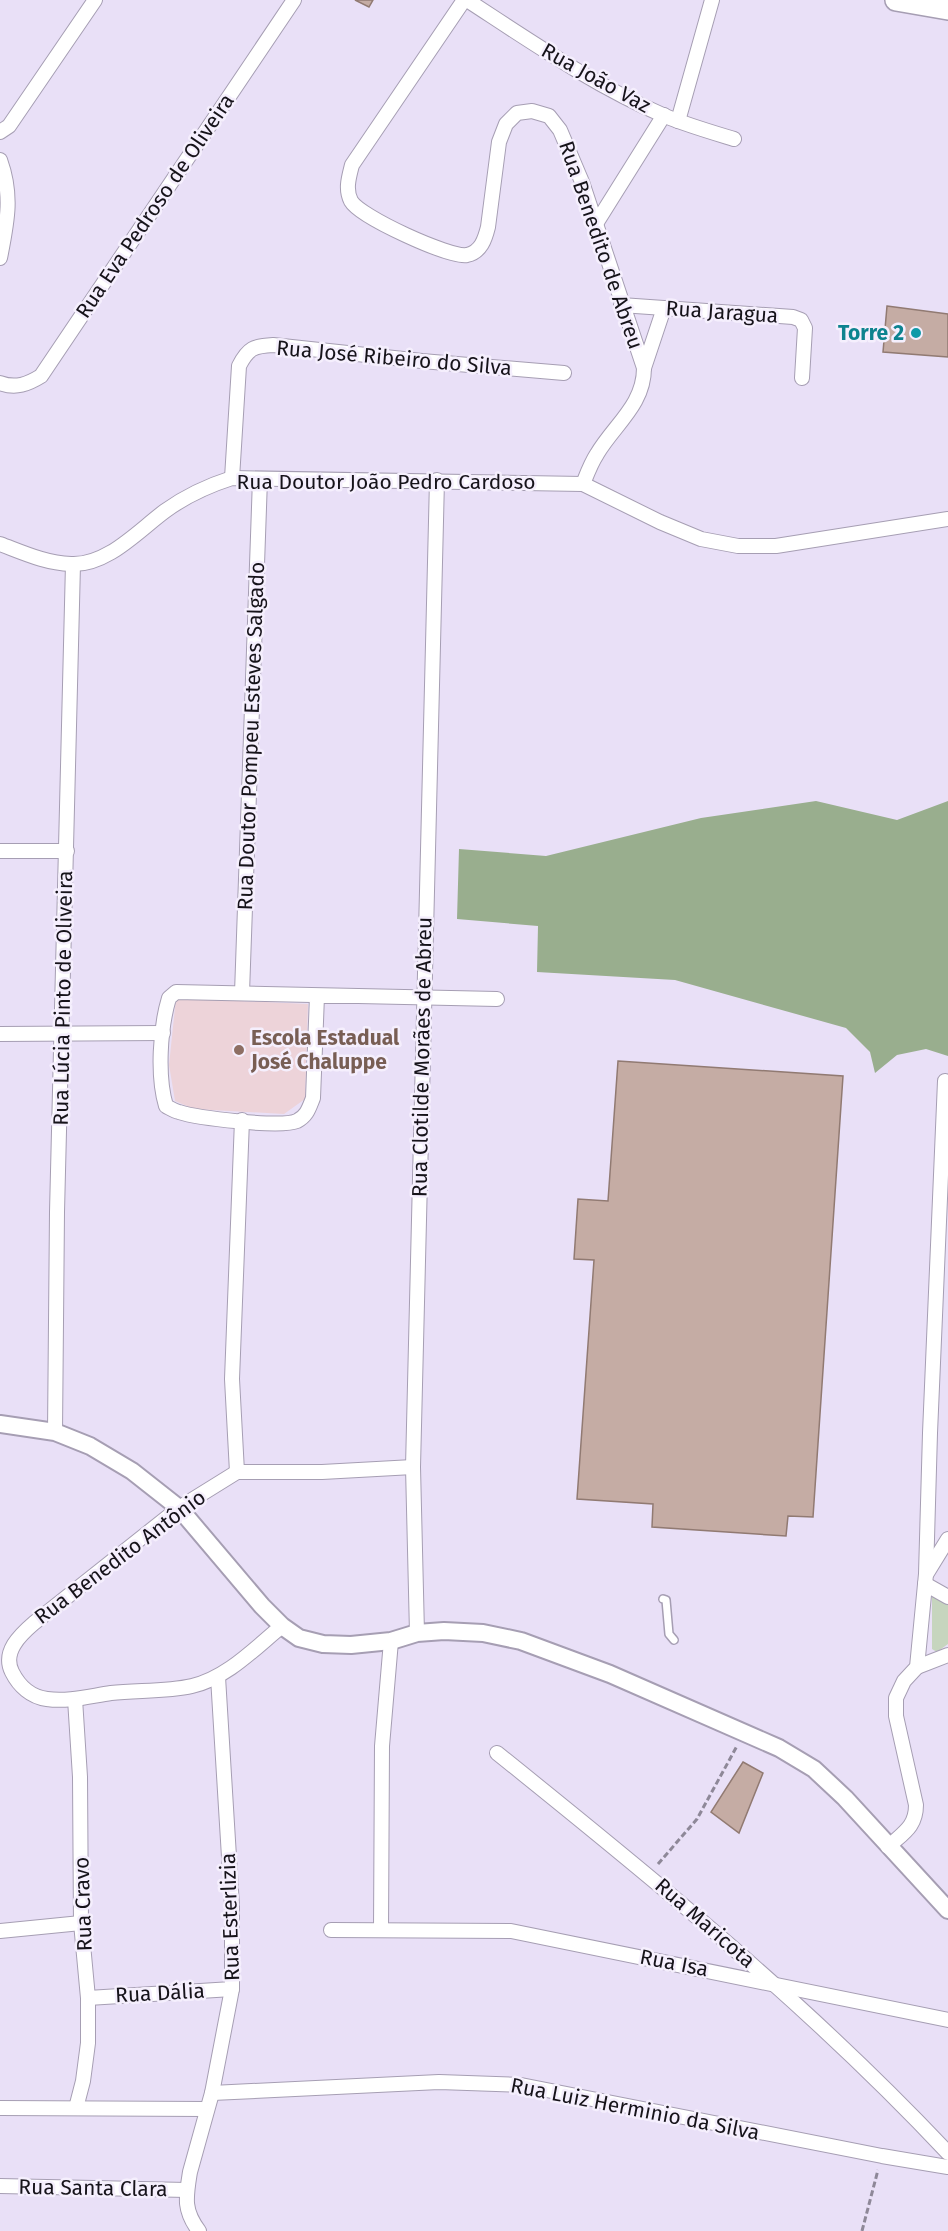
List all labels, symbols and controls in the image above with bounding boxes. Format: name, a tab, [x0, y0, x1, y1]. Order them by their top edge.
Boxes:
street label: Rua João Vaz	[537, 37, 655, 119]
street label: Rua Eva Pedroso de Oliveira	[70, 89, 240, 323]
street label: Rua Benedito de Abreu	[553, 137, 649, 353]
street label: Rua Jaragua	[665, 295, 779, 329]
place label: Torre 2	[838, 320, 904, 346]
marker: Torre 2	[909, 326, 923, 340]
street label: Rua José Ribeiro do Silva	[275, 335, 513, 381]
street label: Rua Doutor João Pedro Cardoso	[236, 469, 536, 495]
street label: Rua Doutor Pompeu Esteves Salgado	[232, 561, 270, 911]
street label: Rua Lúcia Pinto de Oliveira	[48, 870, 78, 1126]
street label: Rua Clotilde Morães de Abreu	[407, 917, 437, 1197]
place label: Escola Estadual José Chaluppe	[250, 1025, 400, 1075]
marker: Escola Estadual José Chaluppe	[232, 1043, 246, 1057]
street label: Rua Benedito Antônio	[29, 1484, 211, 1630]
street label: Rua Esterlizia	[215, 1852, 245, 1982]
street label: Rua Cravo	[68, 1856, 98, 1952]
street label: Rua Maricota	[650, 1872, 760, 1974]
street label: Rua Isa	[638, 1944, 710, 1982]
street label: Rua Dália	[114, 1978, 206, 2008]
street label: Rua Luiz Herminio da Silva	[508, 2072, 762, 2146]
street label: Rua Santa Clara	[18, 2174, 168, 2202]

